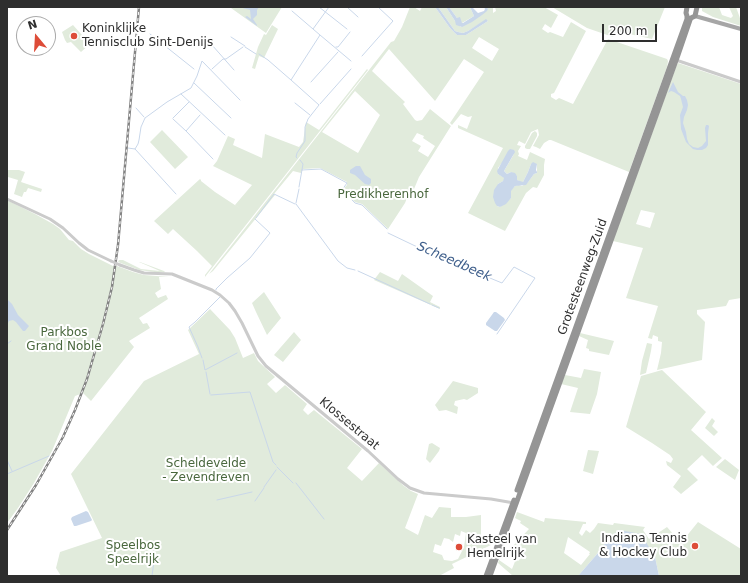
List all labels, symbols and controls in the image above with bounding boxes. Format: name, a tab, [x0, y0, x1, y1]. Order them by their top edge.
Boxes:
north arrow	[16, 16, 56, 56]
scale bar	[604, 16, 659, 42]
text: N	[26, 17, 39, 33]
place label: Koninklijke Tennisclub Sint-Denijs	[82, 22, 213, 50]
text: 200 m	[609, 24, 647, 38]
marker: Koninklijke Tennisclub Sint-Denijs	[69, 31, 79, 41]
park label: Predikherenhof	[338, 188, 428, 202]
street label: Grotesteenweg-Zuid	[555, 217, 611, 337]
water label: Scheedbeek	[414, 239, 494, 285]
park label: Parkbos Grand Noble	[26, 326, 102, 354]
street label: Klossestraat	[316, 395, 382, 453]
park label: Scheldevelde - Zevendreven	[162, 457, 250, 485]
place label: Indiana Tennis & Hockey Club	[599, 532, 687, 560]
place label: Kasteel van Hemelrijk	[467, 533, 537, 561]
park label: Speelbos Speelrijk	[106, 539, 160, 567]
marker: Indiana Tennis & Hockey Club	[690, 541, 700, 551]
marker: Kasteel van Hemelrijk	[454, 542, 464, 552]

